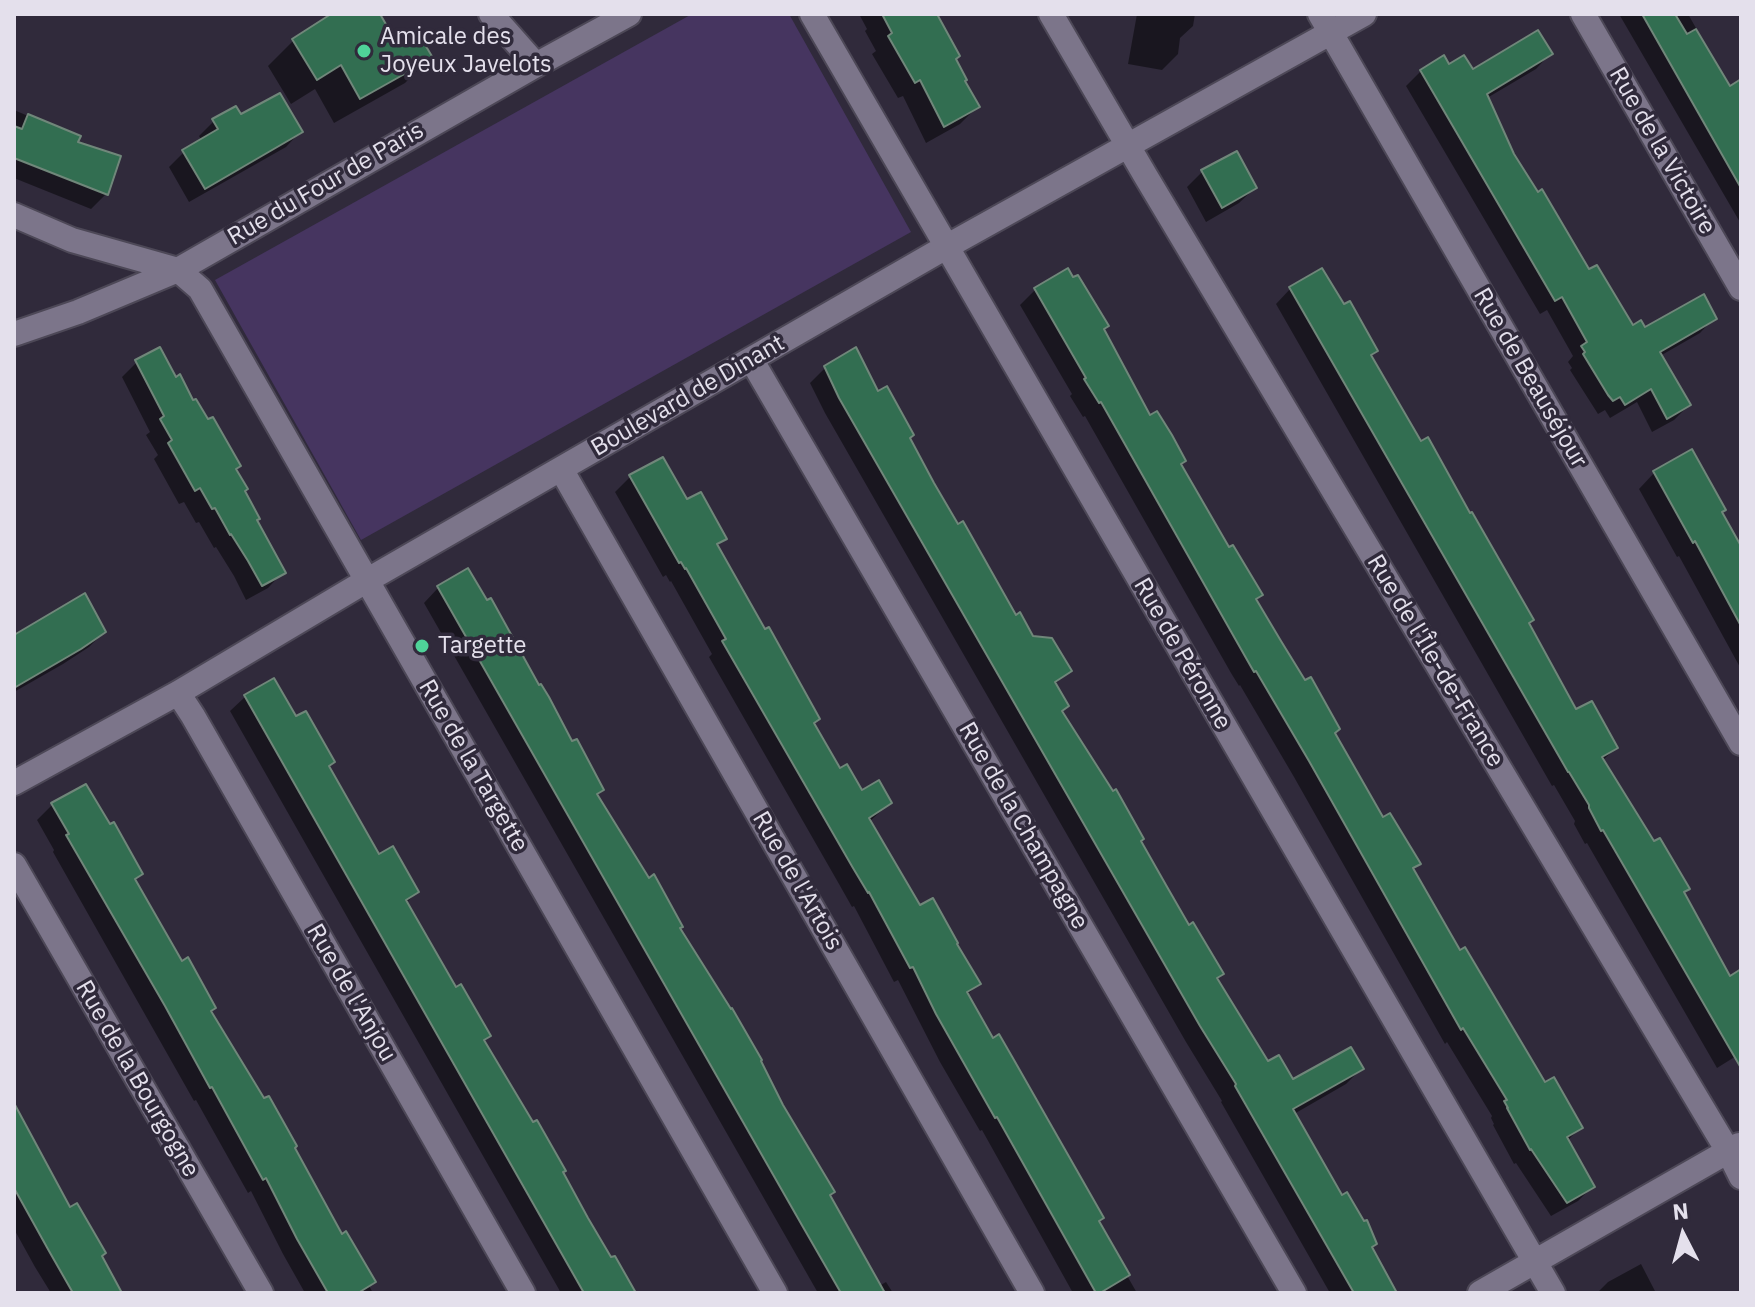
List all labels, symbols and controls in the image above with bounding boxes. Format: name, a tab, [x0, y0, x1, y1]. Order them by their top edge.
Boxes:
place label: Amicale des Joyeux Javelots	[380, 23, 552, 79]
marker: Amicale des Joyeux Javelots	[355, 42, 373, 60]
street label: Rue de la Victoire	[1603, 62, 1721, 240]
street label: Rue du Four de Paris	[223, 116, 429, 252]
street label: Rue de Beauséjour	[1467, 283, 1593, 473]
street label: Boulevard de Dinant	[586, 329, 790, 463]
street label: Rue de l'Île-de-France	[1360, 550, 1510, 772]
street label: Rue de Péronne	[1127, 573, 1237, 735]
place label: Targette	[438, 632, 527, 660]
marker: Targette	[413, 637, 431, 655]
street label: Rue de la Targette	[412, 675, 534, 857]
street label: Rue de la Champagne	[952, 717, 1094, 935]
street label: Rue de l'Artois	[746, 806, 848, 956]
street label: Rue de l'Anjou	[300, 919, 402, 1067]
street label: Rue de la Bourgogne	[69, 976, 205, 1182]
north arrow	[1643, 1195, 1723, 1275]
text: N	[1671, 1195, 1690, 1226]

